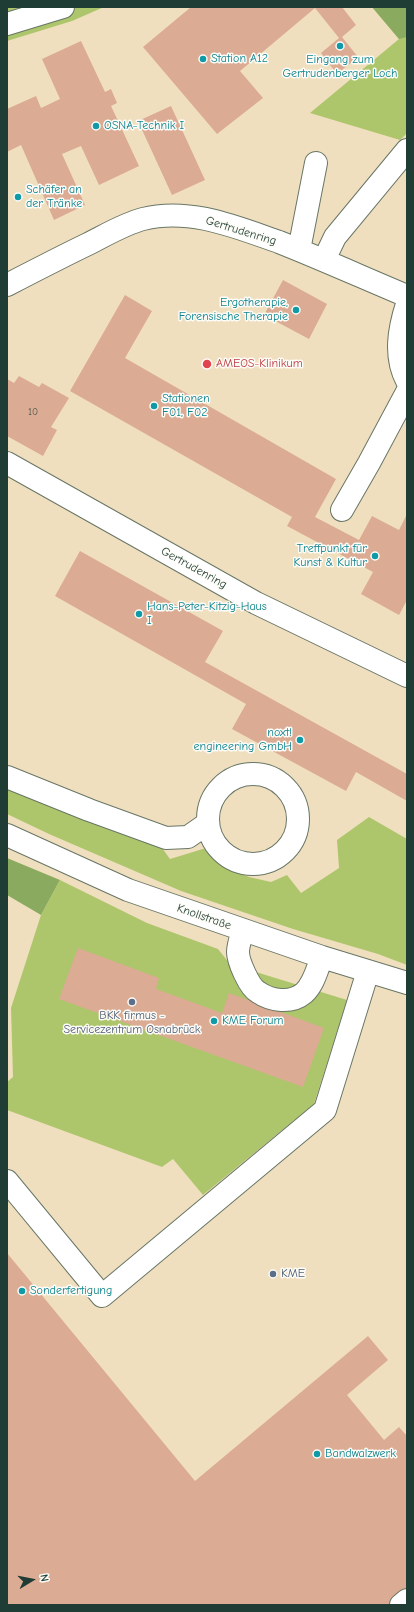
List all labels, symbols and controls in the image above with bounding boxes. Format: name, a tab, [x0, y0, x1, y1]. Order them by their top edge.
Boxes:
marker: Eingang zum Gertrudenberger Loch	[335, 41, 345, 51]
place label: Station A12	[211, 52, 268, 66]
place label: Eingang zum Gertrudenberger Loch	[282, 53, 398, 81]
marker: Station A12	[198, 54, 208, 64]
place label: OSNA-Technik I	[104, 119, 184, 133]
marker: OSNA-Technik I	[91, 121, 101, 131]
place label: Schäfer an der Tränke	[26, 183, 82, 211]
marker: Schäfer an der Tränke	[13, 192, 23, 202]
street label: Gertrudenring	[204, 213, 278, 249]
place label: Ergotherapie, Forensische Therapie	[179, 296, 288, 324]
marker: Ergotherapie, Forensische Therapie	[291, 305, 301, 315]
place label: AMEOS-Klinikum	[216, 357, 303, 371]
marker: AMEOS-Klinikum	[201, 358, 213, 370]
place label: Stationen F01, F02	[162, 392, 210, 420]
marker: Stationen F01, F02	[149, 401, 159, 411]
house number: 10	[28, 406, 38, 418]
place label: Treffpunkt für Kunst & Kultur	[294, 542, 367, 570]
street label: Gertrudenring	[159, 544, 229, 592]
marker: Treffpunkt für Kunst & Kultur	[370, 551, 380, 561]
place label: Hans-Peter-Kitzig-Haus I	[147, 600, 267, 628]
marker: Hans-Peter-Kitzig-Haus I	[134, 609, 144, 619]
place label: noxt! engineering GmbH	[194, 726, 292, 754]
marker: noxt! engineering GmbH	[295, 735, 305, 745]
street label: Knollstraße	[175, 901, 233, 933]
marker: BKK firmus - Servicezentrum Osnabrück	[127, 997, 137, 1007]
place label: BKK firmus - Servicezentrum Osnabrück	[63, 1009, 201, 1037]
place label: KME Forum	[222, 1014, 283, 1028]
marker: KME Forum	[209, 1016, 219, 1026]
place label: KME	[281, 1267, 305, 1281]
marker: KME	[268, 1269, 278, 1279]
place label: Sonderfertigung	[30, 1284, 112, 1298]
marker: Sonderfertigung	[17, 1286, 27, 1296]
place label: Bandwalzwerk	[325, 1447, 396, 1461]
marker: Bandwalzwerk	[312, 1449, 322, 1459]
north arrow	[12, 1560, 52, 1600]
text: N	[37, 1573, 51, 1582]

